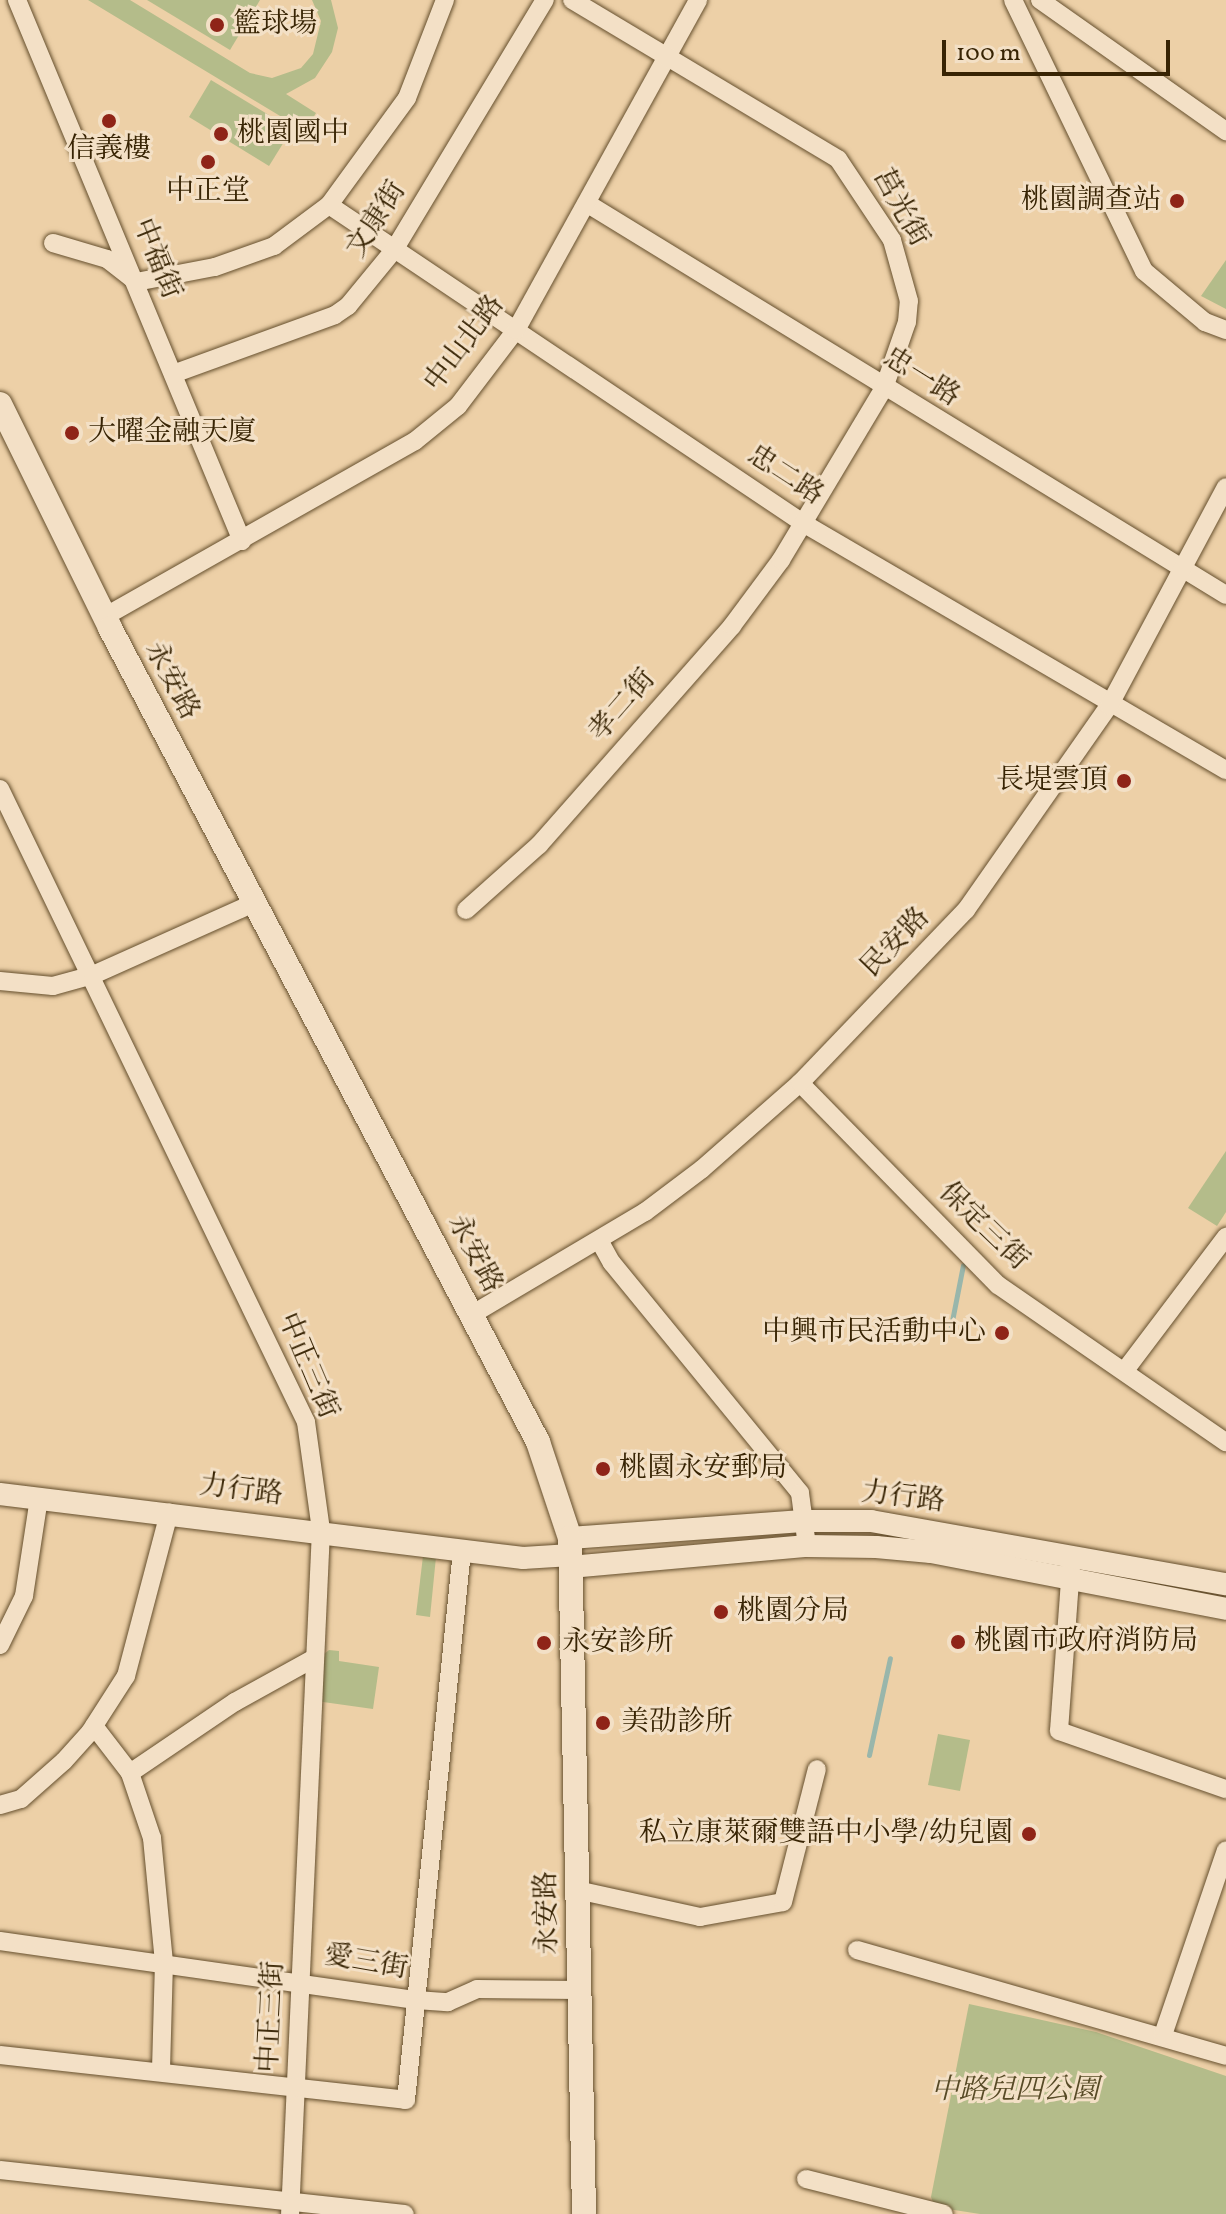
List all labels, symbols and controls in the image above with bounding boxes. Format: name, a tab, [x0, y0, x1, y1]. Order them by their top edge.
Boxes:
place label: 籃球場	[233, 8, 317, 42]
marker: 籃球場	[208, 16, 226, 34]
scale bar	[946, 24, 1174, 74]
text: 100 m	[956, 37, 1021, 71]
marker: 信義樓	[100, 112, 118, 130]
place label: 桃園國中	[237, 117, 349, 151]
marker: 桃園國中	[212, 125, 230, 143]
place label: 信義樓	[67, 133, 151, 167]
marker: 中正堂	[199, 153, 217, 171]
street label: 莒光街	[865, 163, 935, 253]
place label: 中正堂	[166, 175, 250, 209]
street label: 文康街	[340, 176, 414, 264]
place label: 桃園調查站	[1021, 184, 1161, 218]
marker: 桃園調查站	[1168, 192, 1186, 210]
street label: 中福街	[125, 214, 187, 304]
street label: 中山北路	[418, 289, 512, 399]
street label: 忠一路	[876, 341, 966, 415]
place label: 大曜金融天廈	[88, 416, 256, 450]
marker: 大曜金融天廈	[63, 424, 81, 442]
street label: 忠二路	[741, 439, 829, 513]
street label: 永安路	[136, 636, 206, 726]
street label: 孝二街	[583, 663, 663, 749]
place label: 長堤雲頂	[996, 764, 1108, 798]
marker: 長堤雲頂	[1115, 772, 1133, 790]
street label: 民安路	[855, 901, 937, 985]
street label: 保定三街	[931, 1176, 1035, 1278]
street label: 永安路	[439, 1209, 509, 1299]
street label: 中正三街	[270, 1308, 344, 1424]
place label: 中興市民活動中心	[762, 1316, 986, 1350]
marker: 中興市民活動中心	[993, 1324, 1011, 1342]
place label: 桃園永安郵局	[619, 1452, 787, 1486]
marker: 桃園永安郵局	[594, 1460, 612, 1478]
street label: 力行路	[197, 1469, 285, 1513]
street label: 力行路	[859, 1476, 947, 1520]
place label: 桃園分局	[737, 1595, 849, 1629]
marker: 桃園分局	[712, 1603, 730, 1621]
place label: 桃園市政府消防局	[974, 1625, 1198, 1659]
place label: 永安診所	[562, 1626, 674, 1660]
marker: 永安診所	[533, 1632, 555, 1654]
marker: 桃園市政府消防局	[949, 1633, 967, 1651]
place label: 美劭診所	[621, 1706, 733, 1740]
marker: 美劭診所	[592, 1712, 614, 1734]
place label: 私立康萊爾雙語中小學/幼兒園	[639, 1817, 1013, 1851]
marker: 私立康萊爾雙語中小學/幼兒園	[1020, 1825, 1038, 1843]
street label: 永安路	[530, 1871, 566, 1955]
street label: 愛三街	[322, 1939, 410, 1987]
street label: 中正三街	[252, 1960, 292, 2074]
park label: 中路兒四公園	[931, 2074, 1099, 2108]

